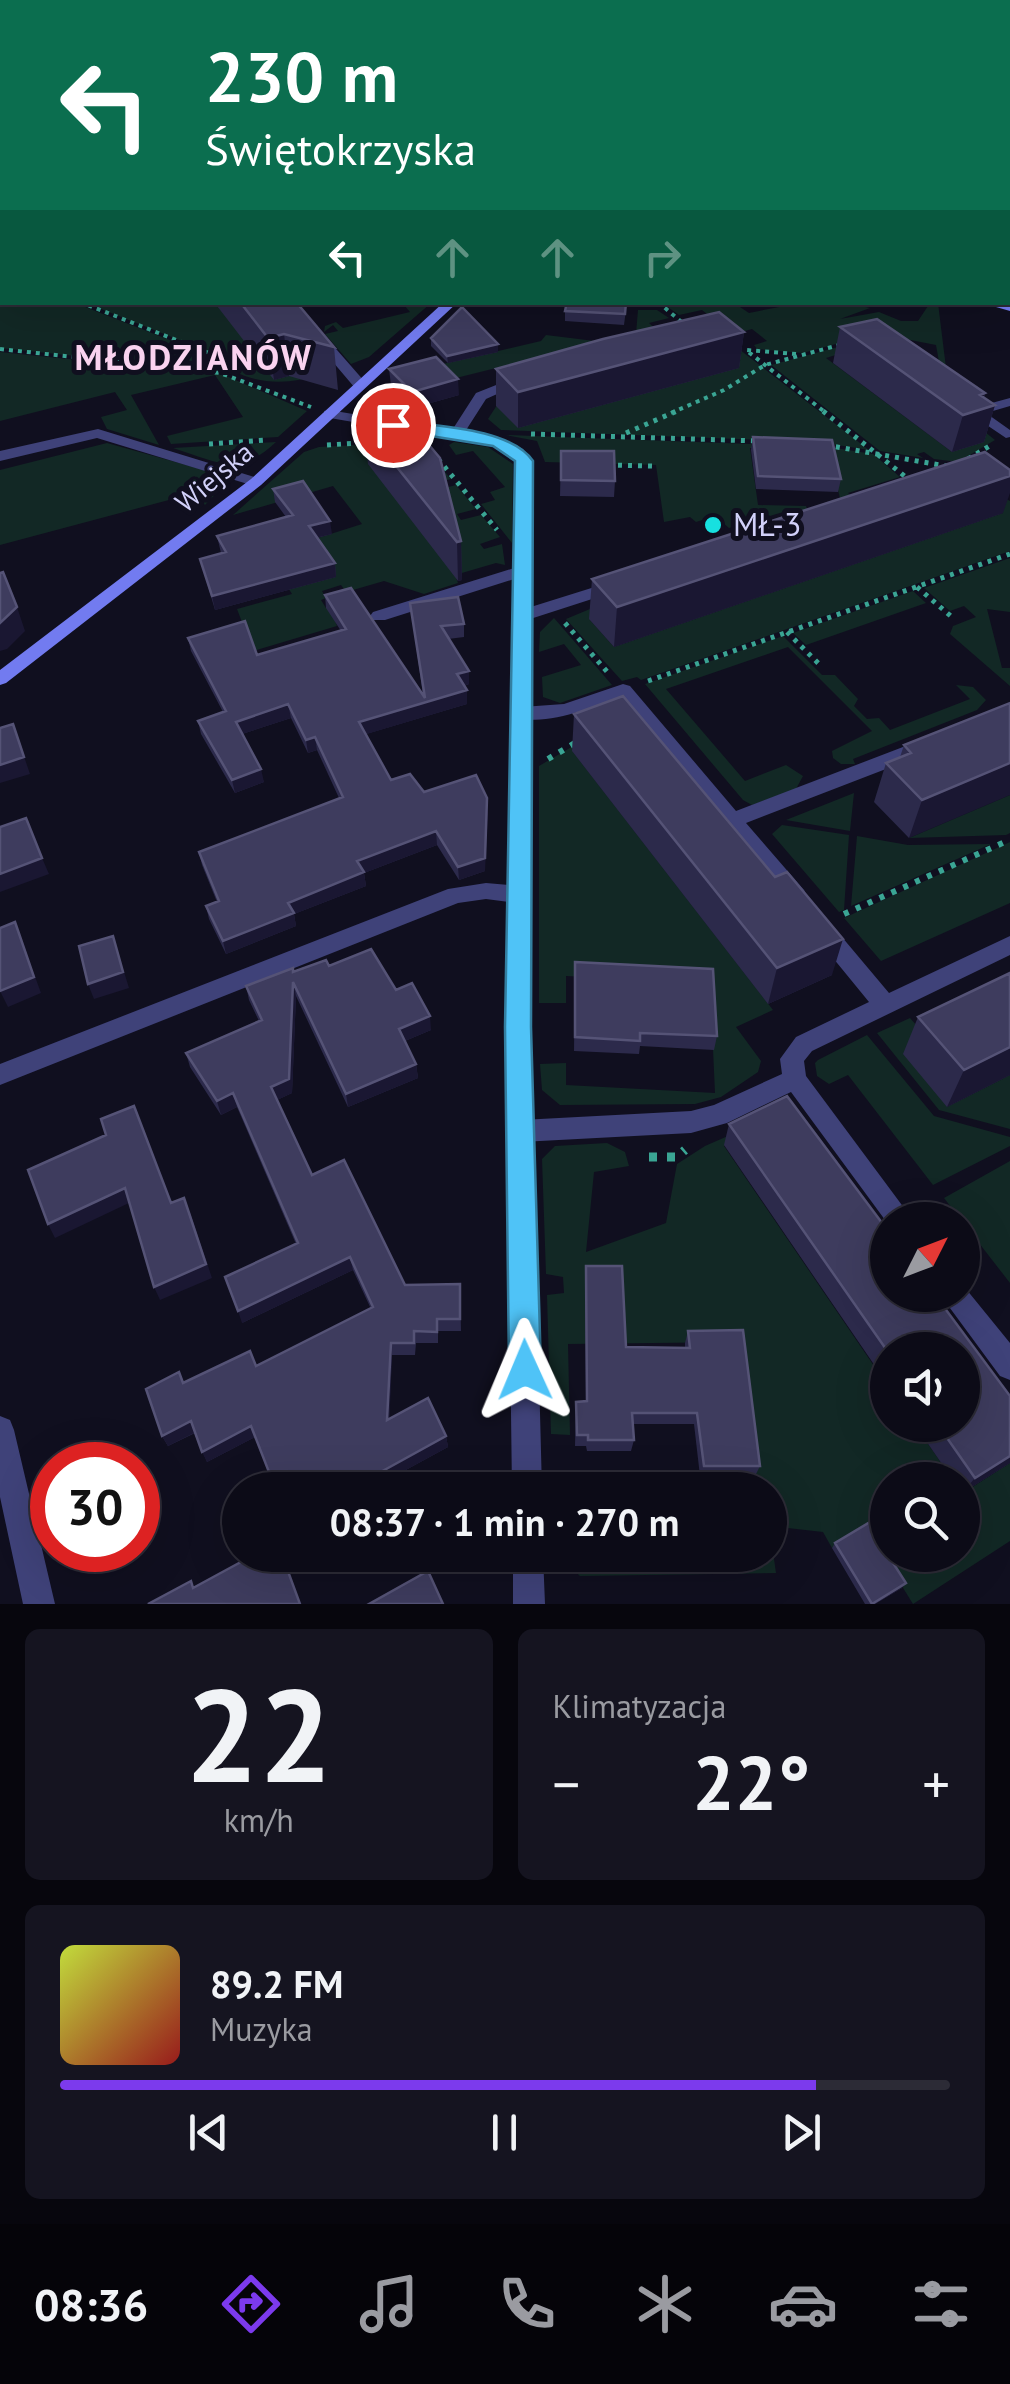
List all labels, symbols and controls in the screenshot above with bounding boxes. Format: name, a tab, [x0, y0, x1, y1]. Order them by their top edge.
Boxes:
text: 230 m	[205, 31, 398, 121]
icon: left	[40, 40, 170, 170]
text: Świętokrzyska	[205, 119, 476, 177]
icon: left	[320, 230, 375, 285]
icon: ahead	[425, 230, 480, 285]
icon: ahead	[530, 230, 585, 285]
icon: right	[635, 230, 690, 285]
district label: MŁODZIANÓW	[74, 334, 314, 380]
pin	[351, 383, 436, 468]
icon: arrive	[366, 398, 421, 453]
street label: Wiejska	[167, 433, 261, 520]
place label: MŁ-3	[733, 503, 801, 545]
marker: MŁ-3	[702, 514, 724, 536]
north arrow	[870, 1202, 980, 1312]
map controls	[870, 1202, 980, 1572]
position arrow	[473, 1318, 577, 1422]
button: sound	[870, 1332, 980, 1442]
speed limit sign: 30	[30, 1442, 160, 1572]
button: search	[870, 1462, 980, 1572]
text: 08:37 · 1 min · 270 m	[330, 1497, 679, 1546]
text: 22	[185, 1650, 332, 1818]
text: Klimatyzacja	[553, 1685, 726, 1727]
text: 22°	[692, 1734, 810, 1831]
text: −	[553, 1748, 580, 1819]
text: +	[922, 1748, 950, 1819]
text: km/h	[224, 1799, 294, 1841]
text: 89.2 FM	[210, 1959, 343, 2008]
text: Muzyka	[210, 2008, 313, 2050]
icon: previous	[181, 2105, 236, 2160]
icon: pause	[477, 2105, 532, 2160]
icon: next	[774, 2105, 829, 2160]
icon: directions	[216, 2269, 286, 2339]
icon: music	[354, 2269, 424, 2339]
icon: phone	[492, 2269, 562, 2339]
icon: climate	[630, 2269, 700, 2339]
icon: car	[768, 2269, 838, 2339]
icon: filters	[906, 2269, 976, 2339]
text: 08:36	[34, 2275, 148, 2333]

